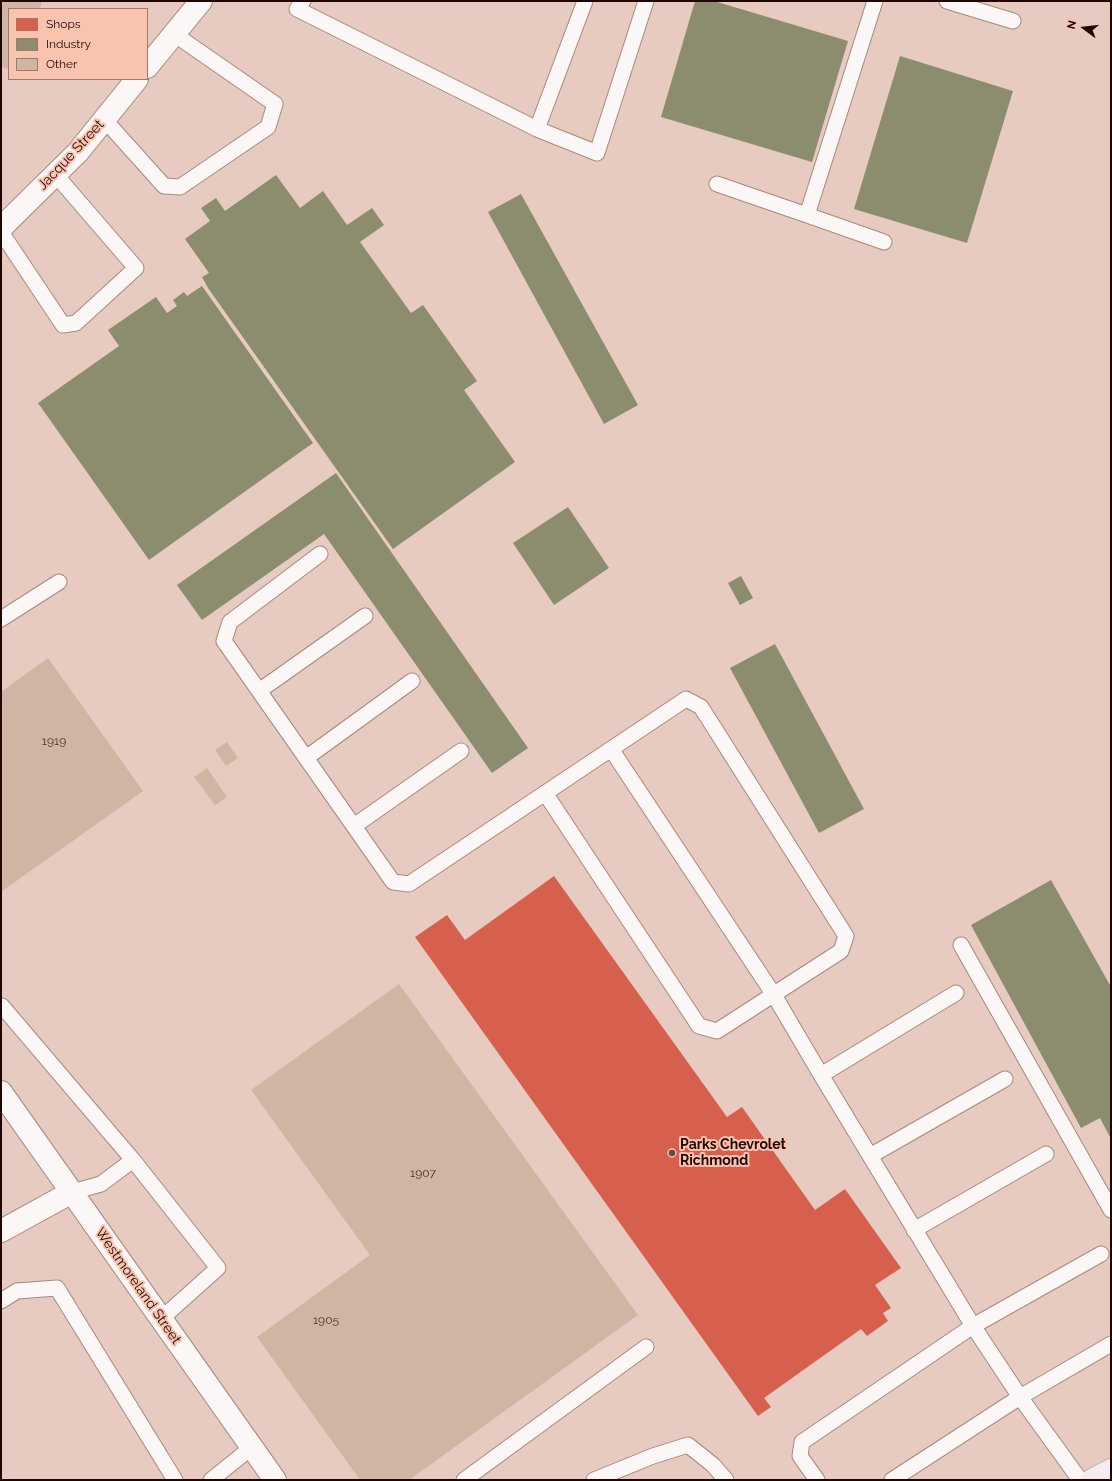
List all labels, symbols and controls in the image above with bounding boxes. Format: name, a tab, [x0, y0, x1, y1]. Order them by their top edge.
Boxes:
legend	[8, 8, 148, 80]
north arrow	[1064, 8, 1104, 48]
text: Shops	[46, 17, 81, 31]
text: N	[1065, 19, 1079, 31]
text: Industry	[46, 37, 91, 51]
text: Other	[46, 57, 77, 71]
street label: Jacque Street	[34, 117, 108, 193]
house number: 1919	[42, 734, 66, 748]
place label: Parks Chevrolet Richmond	[680, 1137, 786, 1170]
marker: Parks Chevrolet Richmond	[667, 1148, 677, 1158]
house number: 1907	[410, 1166, 436, 1180]
street label: Westmoreland Street	[91, 1225, 185, 1347]
house number: 1905	[313, 1313, 339, 1327]

